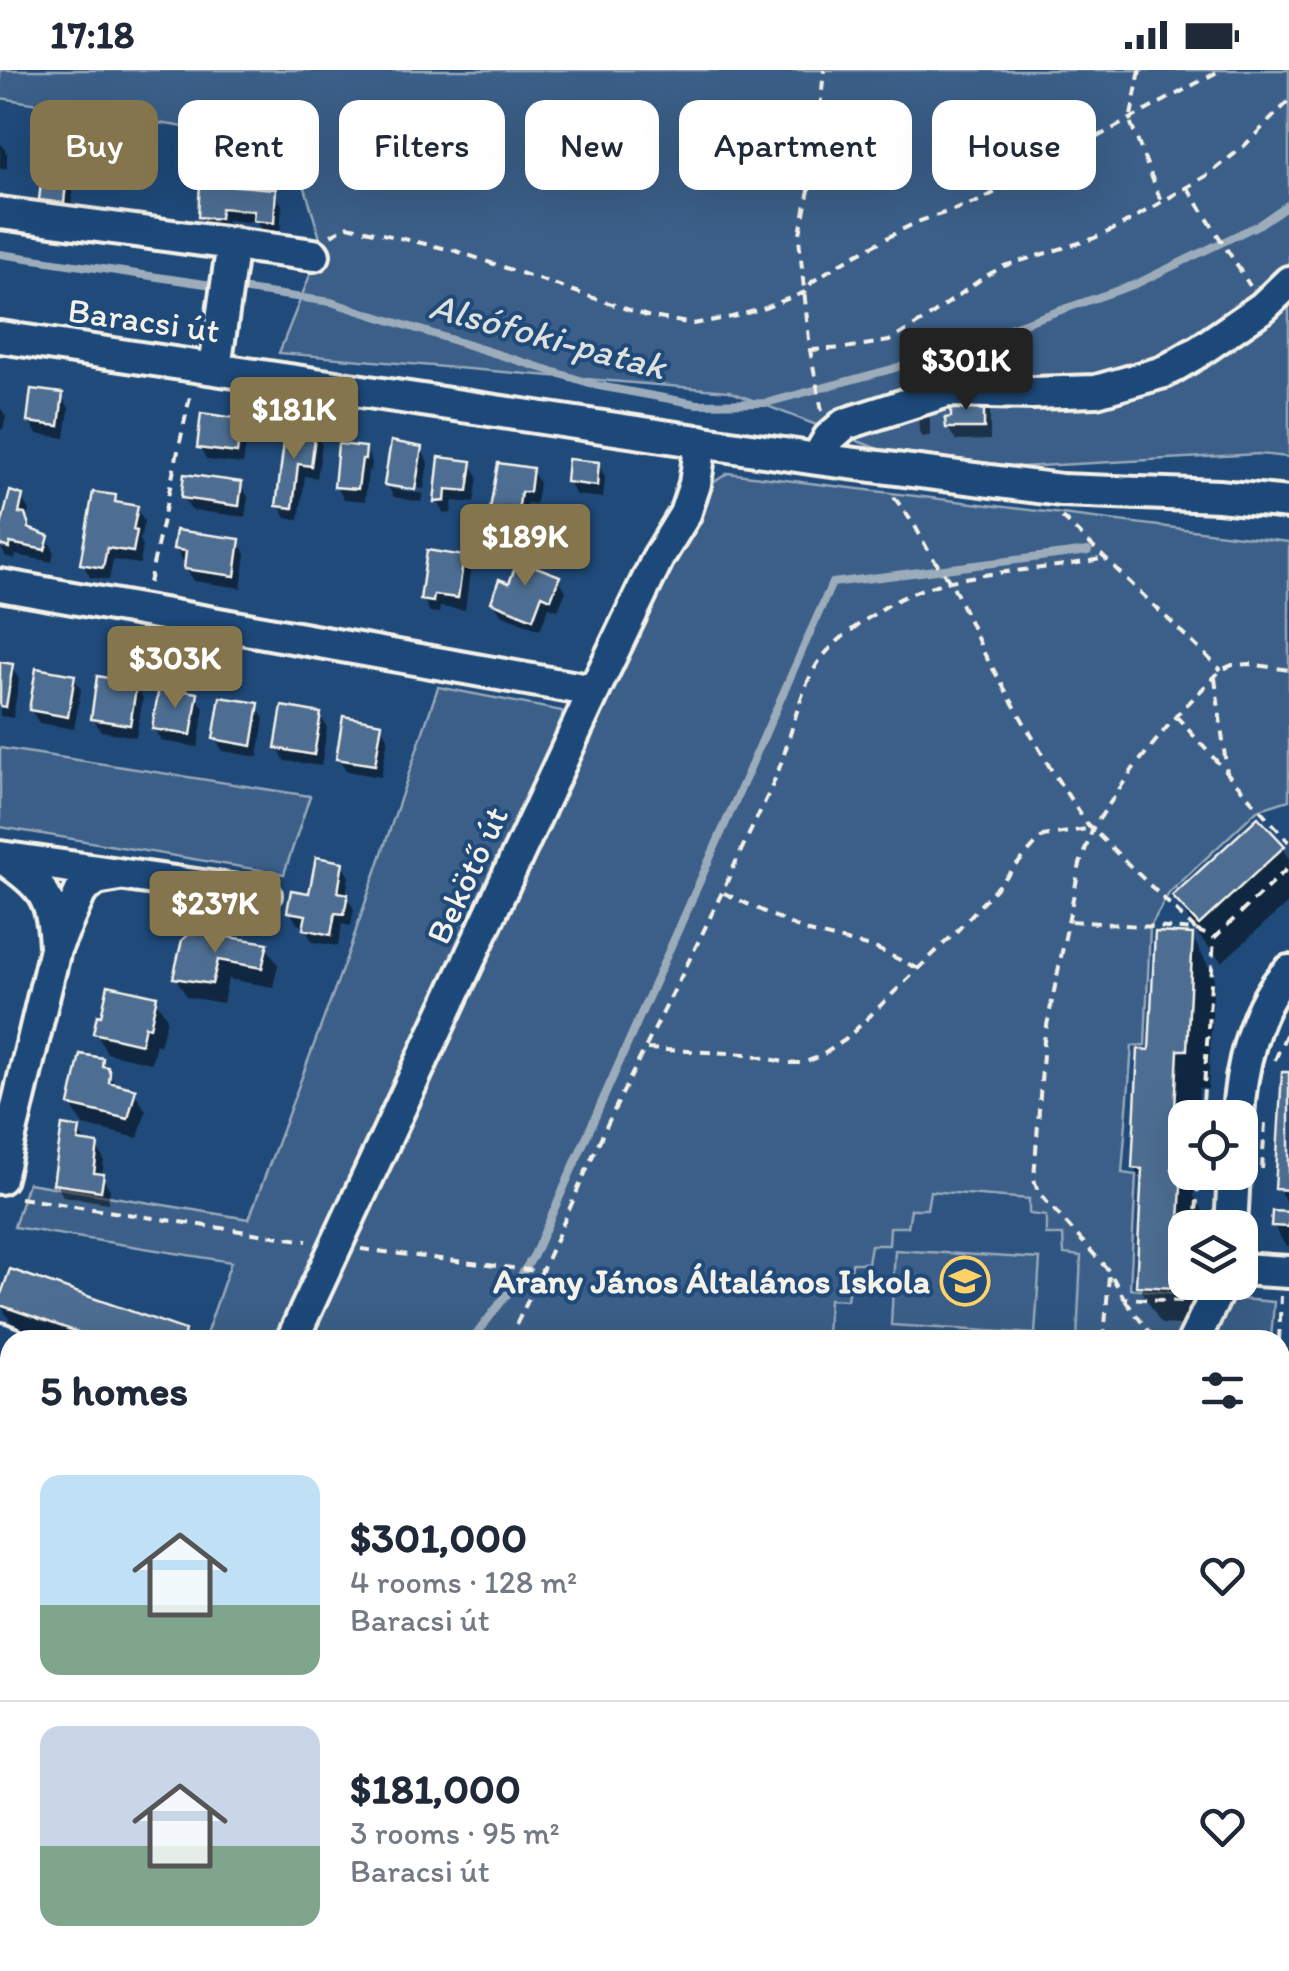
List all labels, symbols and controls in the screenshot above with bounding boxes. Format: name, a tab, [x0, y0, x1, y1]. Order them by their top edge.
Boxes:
text: 17:18	[50, 12, 134, 58]
chip: Buy	[30, 100, 158, 190]
chip: Rent	[178, 100, 319, 190]
chip: Filters	[339, 100, 505, 190]
chip: New	[525, 100, 659, 190]
chip: Apartment	[679, 100, 912, 190]
chip: House	[932, 100, 1096, 190]
water label: Alsófoki-patak	[425, 282, 673, 390]
street label: Baracsi út	[65, 289, 223, 351]
pin: $301K	[896, 328, 1036, 413]
text: $301K	[922, 341, 1010, 379]
pin: $181K	[224, 377, 364, 462]
text: $181K	[252, 390, 336, 428]
pin: $189K	[455, 504, 595, 589]
text: $189K	[482, 517, 568, 555]
pin: $303K	[105, 626, 245, 711]
text: $303K	[129, 639, 221, 677]
street label: Bekötő út	[417, 800, 517, 950]
pin: $237K	[145, 871, 285, 956]
text: $237K	[172, 884, 258, 922]
map controls	[1168, 1100, 1258, 1300]
button: locate	[1168, 1100, 1258, 1190]
button: layers	[1168, 1210, 1258, 1300]
school or university icon: Arany János Általános Iskola	[939, 1255, 991, 1307]
place label: Arany János Általános Iskola	[493, 1260, 931, 1302]
icon: filters	[1195, 1363, 1250, 1418]
text: 5 homes	[40, 1365, 188, 1416]
text: $301,000	[350, 1512, 527, 1563]
icon: home	[120, 1515, 240, 1635]
icon: heart	[1195, 1548, 1250, 1603]
text: 4 rooms · 128 m²	[350, 1563, 577, 1601]
text: Baracsi út	[350, 1601, 490, 1639]
text: $181,000	[350, 1763, 521, 1814]
icon: home	[120, 1766, 240, 1886]
icon: heart	[1195, 1799, 1250, 1854]
text: 3 rooms · 95 m²	[350, 1814, 560, 1852]
text: Baracsi út	[350, 1852, 490, 1890]

